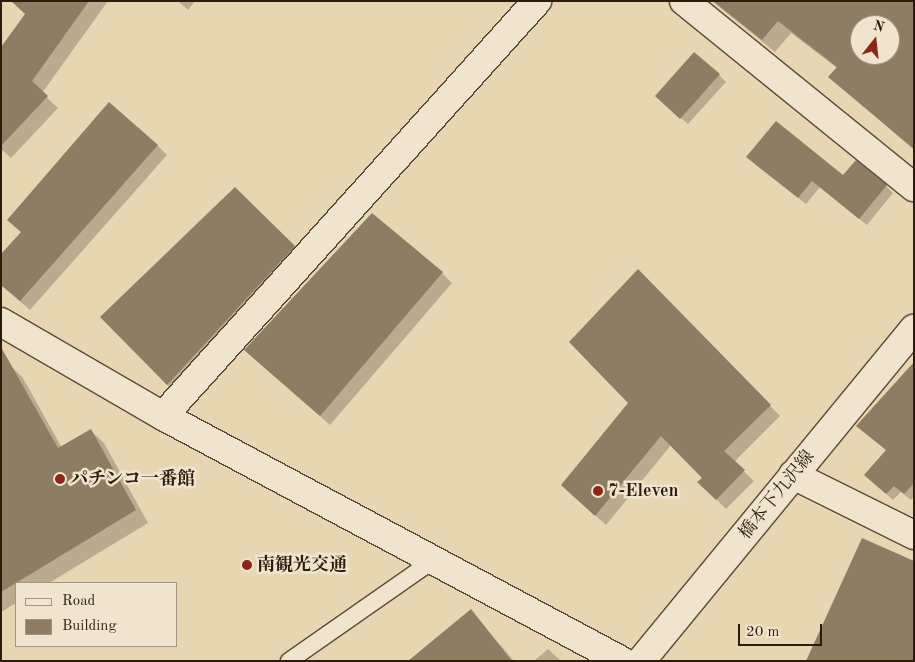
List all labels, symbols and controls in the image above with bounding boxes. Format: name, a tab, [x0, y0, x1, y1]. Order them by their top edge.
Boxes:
north arrow	[850, 15, 900, 65]
text: N	[872, 18, 886, 35]
street label: 橋本下九沢線	[735, 446, 819, 544]
place label: パチンコ一番館	[70, 468, 196, 490]
marker: パチンコ一番館	[54, 473, 66, 485]
place label: 7-Eleven	[608, 480, 679, 502]
marker: 7-Eleven	[592, 485, 604, 497]
place label: 南観光交通	[257, 554, 347, 576]
marker: 南観光交通	[241, 559, 253, 571]
legend	[15, 582, 178, 647]
text: Road	[62, 594, 95, 609]
scale bar	[740, 614, 824, 646]
text: Building	[62, 619, 117, 634]
text: 20 m	[746, 625, 780, 640]

